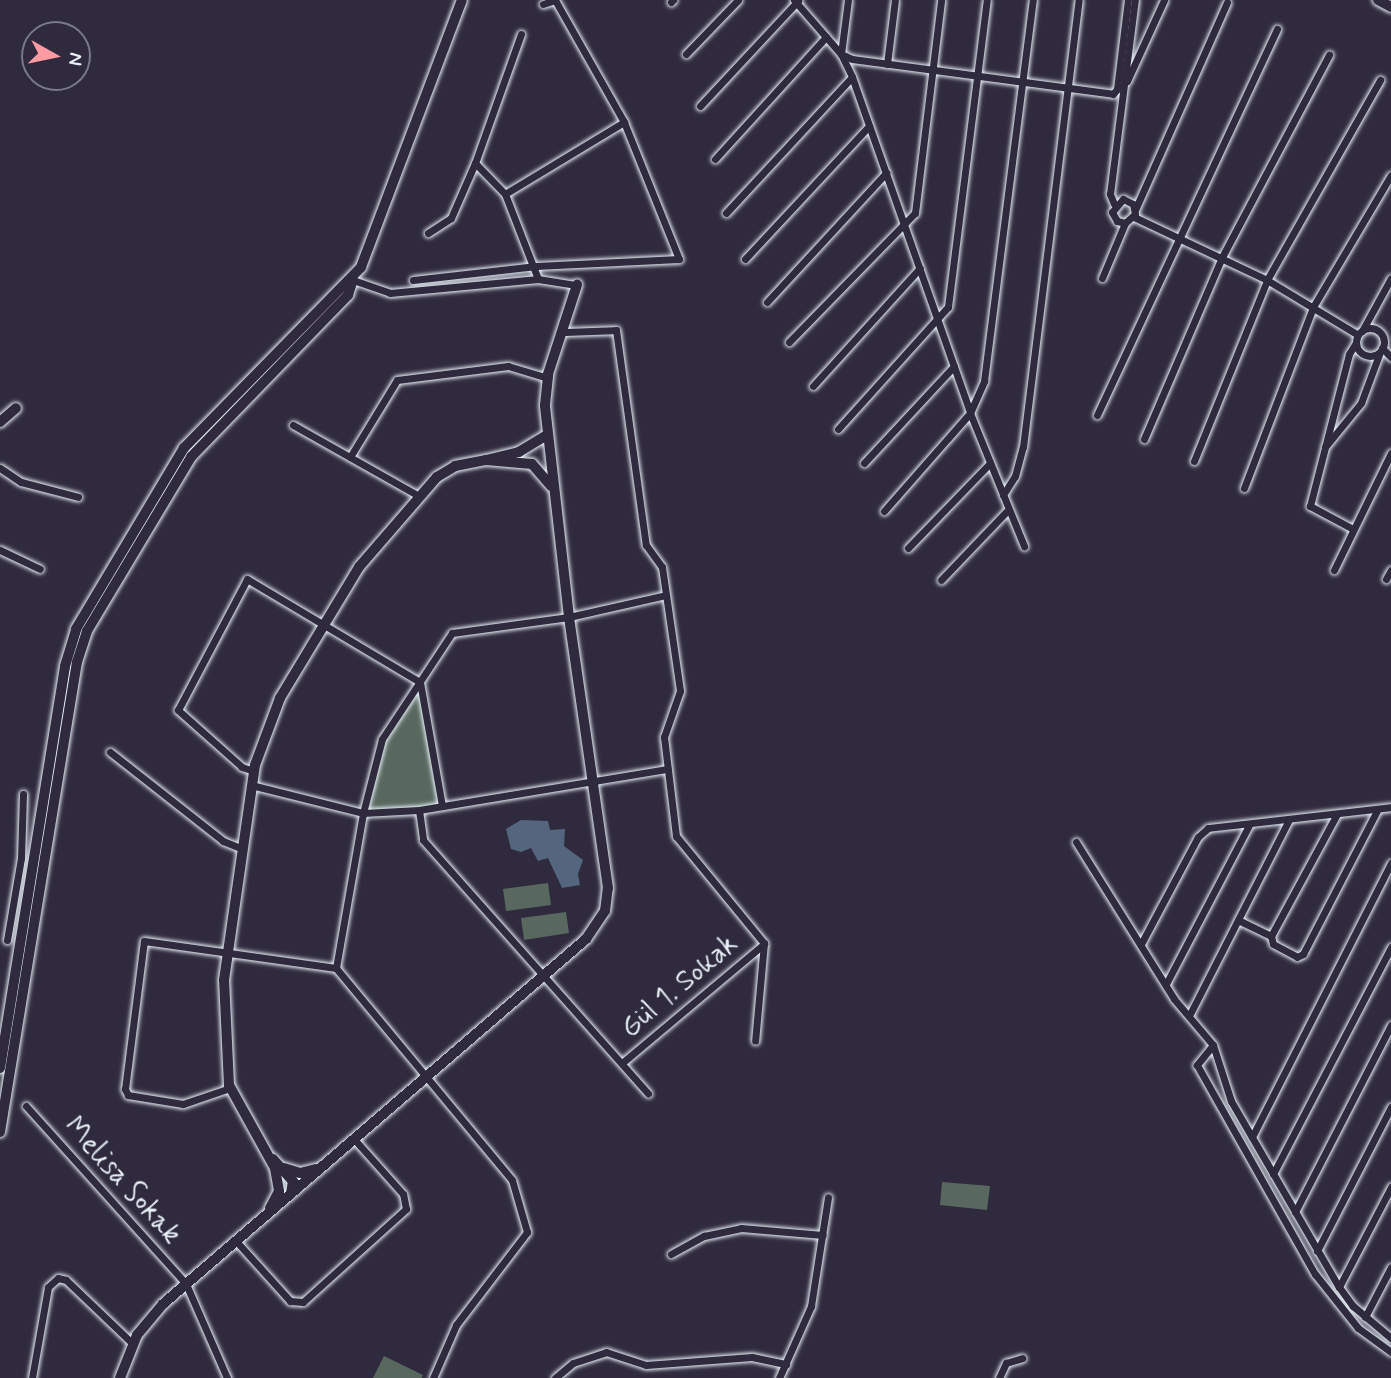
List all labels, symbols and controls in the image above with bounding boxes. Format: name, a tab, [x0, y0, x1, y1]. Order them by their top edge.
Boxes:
north arrow	[21, 21, 91, 91]
text: N	[62, 51, 89, 67]
street label: Gül 1. Sokak	[615, 928, 745, 1046]
street label: Melisa Sokak	[56, 1110, 188, 1252]

